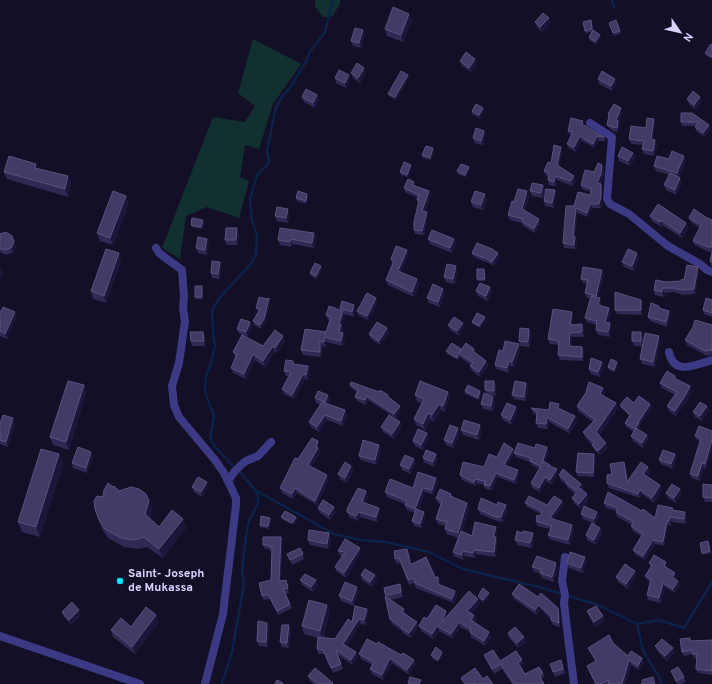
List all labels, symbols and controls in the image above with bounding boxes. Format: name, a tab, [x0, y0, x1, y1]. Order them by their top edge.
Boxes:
north arrow	[660, 12, 700, 52]
text: N	[679, 30, 695, 44]
place label: Saint- Joseph de Mukassa	[128, 566, 204, 596]
marker: Saint- Joseph de Mukassa	[115, 576, 125, 586]

